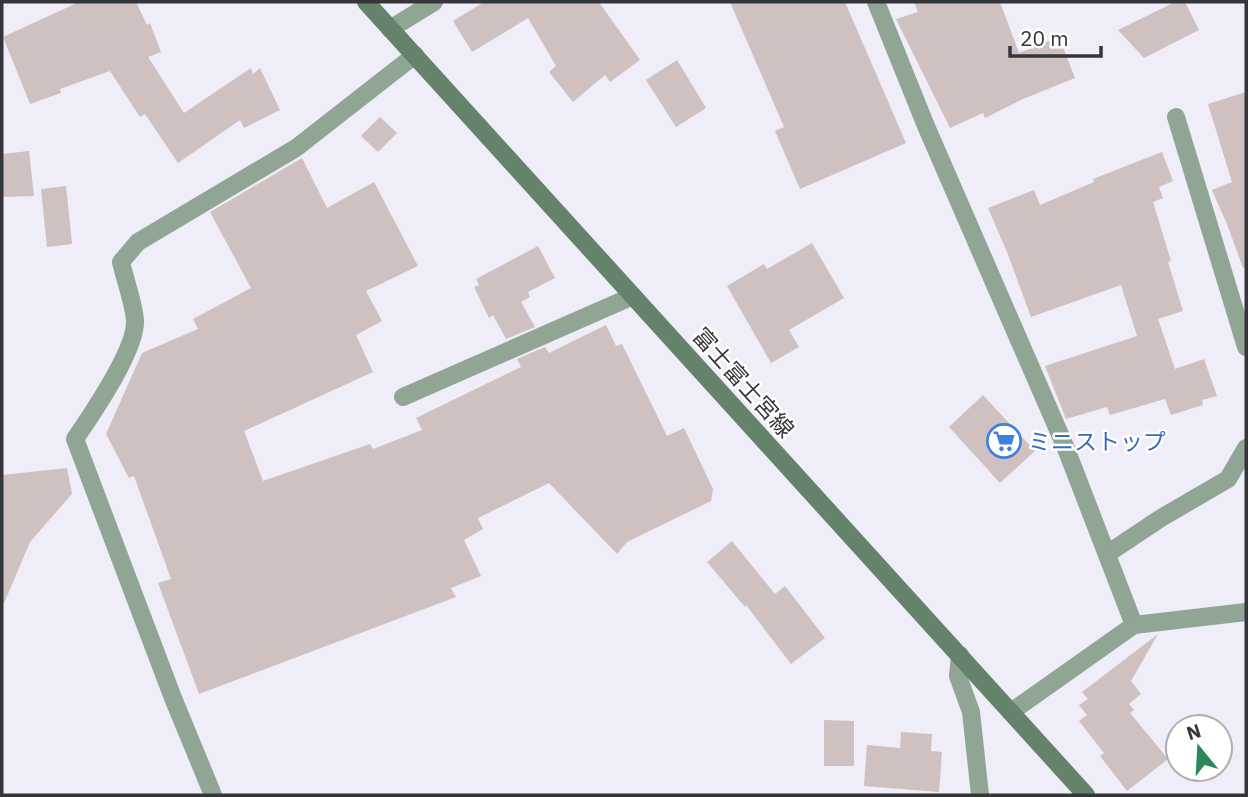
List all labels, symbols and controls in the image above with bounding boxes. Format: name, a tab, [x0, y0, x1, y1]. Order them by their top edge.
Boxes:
scale bar	[1010, 14, 1101, 58]
text: 20 m	[1020, 24, 1069, 52]
street label: 富士富士宮線	[687, 321, 801, 443]
supermarket icon: ミニストップ	[985, 422, 1023, 460]
place label: ミニストップ	[1028, 426, 1166, 456]
north arrow	[1164, 713, 1234, 783]
text: N	[1183, 718, 1204, 745]

